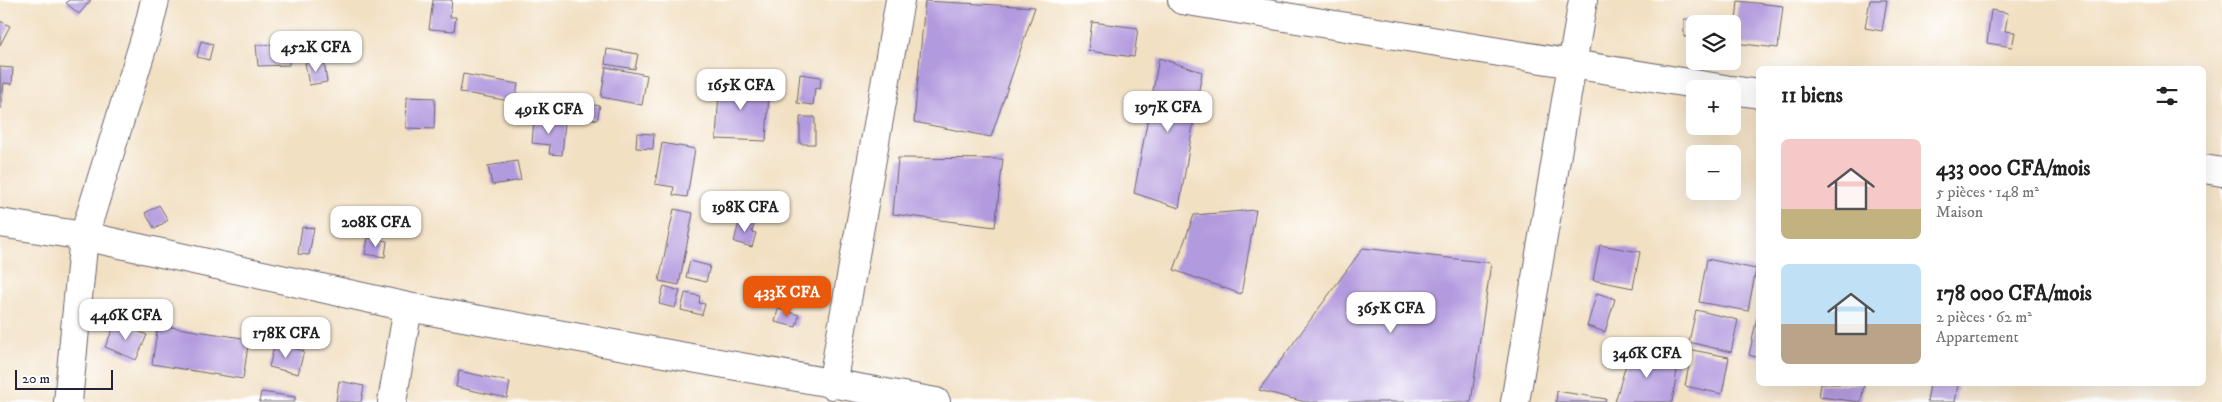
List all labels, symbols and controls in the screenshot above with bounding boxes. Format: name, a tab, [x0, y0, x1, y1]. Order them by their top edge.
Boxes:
map controls	[1686, 15, 1741, 200]
button: layers	[1686, 15, 1741, 70]
pin: 452K CFA	[264, 30, 368, 73]
text: 452K CFA	[281, 37, 351, 57]
pin: 165K CFA	[689, 68, 793, 111]
text: 165K CFA	[708, 75, 774, 95]
button: +	[1686, 80, 1741, 135]
icon: filters	[2153, 82, 2181, 110]
text: 11 biens	[1781, 83, 1843, 109]
pin: 197K CFA	[1116, 90, 1220, 133]
pin: 491K CFA	[497, 92, 601, 135]
text: 197K CFA	[1134, 97, 1202, 117]
text: 491K CFA	[515, 99, 583, 119]
button: −	[1686, 145, 1741, 200]
text: 433 000 CFA/mois	[1936, 156, 2090, 182]
icon: home	[1821, 159, 1881, 219]
text: 5 pièces · 148 m²	[1936, 182, 2039, 202]
pin: 198K CFA	[693, 190, 797, 233]
text: 198K CFA	[712, 197, 778, 217]
text: Maison	[1936, 202, 1983, 222]
pin: 208K CFA	[324, 206, 428, 248]
text: 208K CFA	[341, 212, 411, 232]
pin: 433K CFA	[735, 276, 839, 318]
text: 178 000 CFA/mois	[1936, 281, 2092, 307]
text: 433K CFA	[754, 282, 820, 302]
icon: home	[1821, 284, 1881, 344]
pin: 365K CFA	[1339, 292, 1443, 334]
pin: 446K CFA	[74, 298, 178, 341]
text: 365K CFA	[1357, 298, 1425, 318]
text: 446K CFA	[90, 305, 162, 325]
text: 2 pièces · 62 m²	[1936, 307, 2032, 327]
pin: 178K CFA	[234, 316, 338, 359]
text: 178K CFA	[252, 323, 320, 343]
text: Appartement	[1936, 327, 2019, 347]
pin: 346K CFA	[1595, 336, 1699, 379]
text: 346K CFA	[1613, 343, 1681, 363]
scale bar	[15, 367, 112, 390]
text: 20 m	[22, 370, 50, 388]

